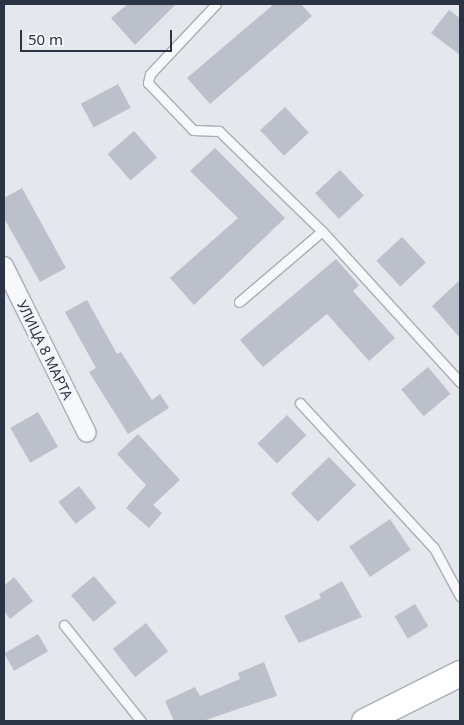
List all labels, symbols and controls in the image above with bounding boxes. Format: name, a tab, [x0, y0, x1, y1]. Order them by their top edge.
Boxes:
scale bar	[22, 20, 175, 52]
text: 50 m	[28, 29, 63, 49]
street label: УЛИЦА 8 МАРТА	[14, 298, 76, 402]

